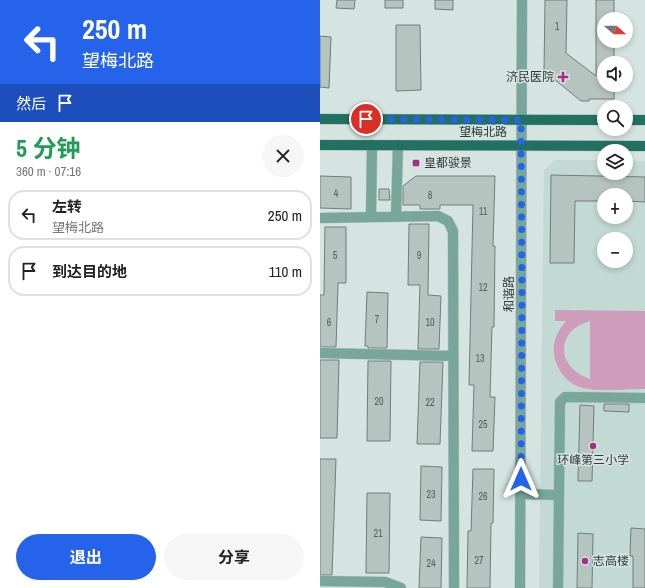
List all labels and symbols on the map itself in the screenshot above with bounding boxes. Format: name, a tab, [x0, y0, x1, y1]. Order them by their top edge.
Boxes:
north arrow	[597, 12, 633, 48]
house number: 1	[555, 20, 560, 33]
place label: 济民医院	[506, 69, 554, 85]
marker: 济民医院	[557, 71, 569, 83]
pin	[349, 102, 383, 136]
street label: 望梅北路	[459, 124, 507, 140]
place label: 皇都骏景	[424, 155, 472, 171]
marker: 皇都骏景	[411, 158, 421, 168]
house number: 4	[334, 187, 339, 200]
house number: 8	[428, 189, 433, 202]
house number: 11	[479, 205, 488, 218]
house number: 5	[333, 249, 338, 262]
house number: 9	[417, 249, 422, 262]
street label: 和谐路	[501, 276, 517, 312]
house number: 12	[478, 281, 488, 294]
house number: 7	[375, 313, 380, 326]
house number: 6	[327, 316, 332, 329]
house number: 10	[425, 316, 435, 329]
house number: 13	[475, 352, 485, 365]
house number: 20	[374, 395, 384, 408]
house number: 22	[425, 396, 435, 409]
house number: 25	[478, 418, 488, 431]
marker: 环峰第三小学	[588, 441, 598, 451]
place label: 环峰第三小学	[557, 452, 629, 468]
position arrow	[500, 458, 542, 500]
house number: 23	[426, 488, 436, 501]
house number: 26	[478, 490, 488, 503]
house number: 21	[373, 527, 383, 540]
place label: 志高楼	[593, 553, 629, 569]
house number: 27	[474, 554, 484, 567]
marker: 志高楼	[580, 556, 590, 566]
house number: 24	[426, 557, 436, 570]

